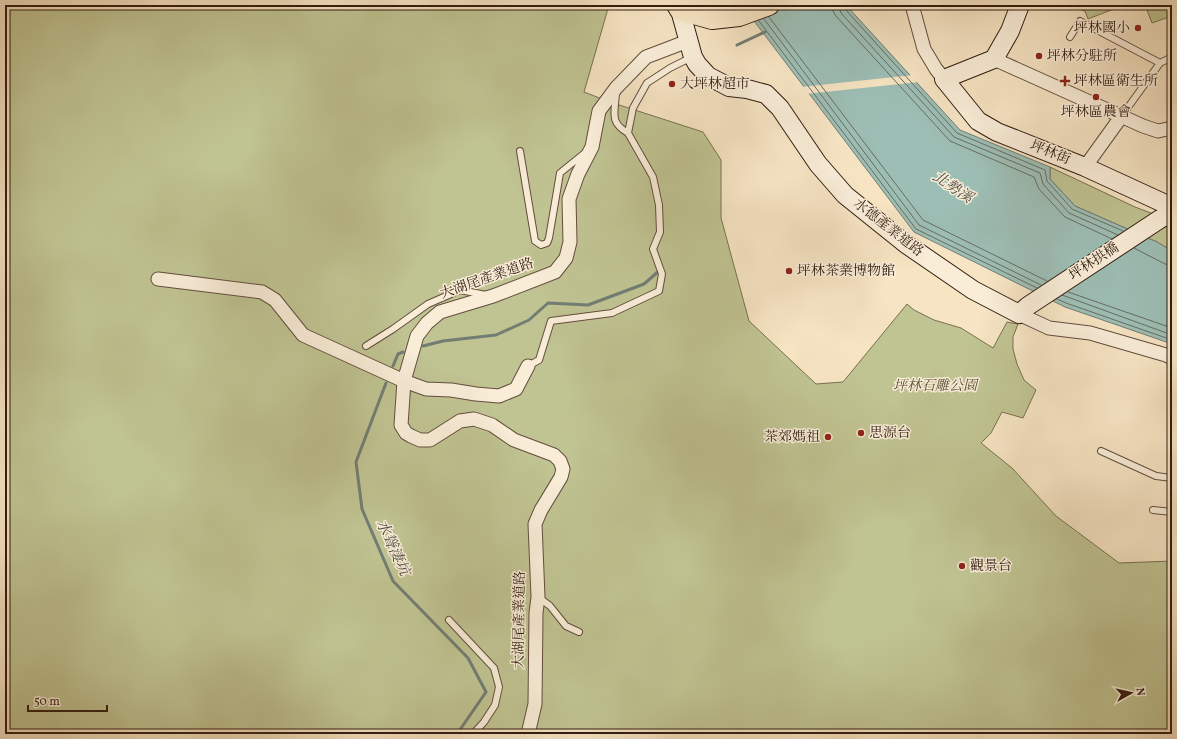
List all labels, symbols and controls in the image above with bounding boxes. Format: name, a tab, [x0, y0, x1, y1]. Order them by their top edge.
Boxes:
place label: 坪林國小	[1074, 19, 1130, 38]
marker: 坪林國小	[1133, 23, 1143, 33]
place label: 坪林分駐所	[1047, 47, 1117, 66]
marker: 坪林分駐所	[1034, 51, 1044, 61]
place label: 坪林區衛生所	[1074, 72, 1158, 91]
place label: 大坪林超市	[680, 75, 750, 94]
marker: 坪林區衛生所	[1059, 75, 1071, 87]
marker: 大坪林超市	[667, 79, 677, 89]
marker: 坪林區農會	[1091, 92, 1101, 102]
place label: 坪林區農會	[1061, 103, 1131, 122]
street label: 坪林街	[1027, 136, 1073, 170]
water label: 北勢溪	[927, 167, 978, 210]
street label: 水德產業道路	[849, 195, 927, 261]
street label: 坪林拱橋	[1065, 239, 1123, 285]
street label: 大湖尾產業道路	[438, 254, 536, 304]
place label: 坪林茶業博物館	[797, 262, 895, 281]
marker: 坪林茶業博物館	[784, 266, 794, 276]
park label: 坪林石雕公園	[893, 377, 979, 396]
place label: 思源台	[869, 424, 911, 443]
place label: 茶郊媽祖	[764, 428, 820, 447]
marker: 思源台	[856, 428, 866, 438]
marker: 茶郊媽祖	[823, 432, 833, 442]
water label: 水聳淒坑	[370, 516, 415, 581]
place label: 觀景台	[970, 557, 1012, 576]
marker: 觀景台	[957, 561, 967, 571]
street label: 大湖尾產業道路	[510, 571, 530, 669]
north arrow	[1111, 673, 1151, 713]
scale bar	[28, 687, 107, 713]
text: N	[1131, 687, 1147, 697]
text: 50 m	[34, 694, 60, 710]

